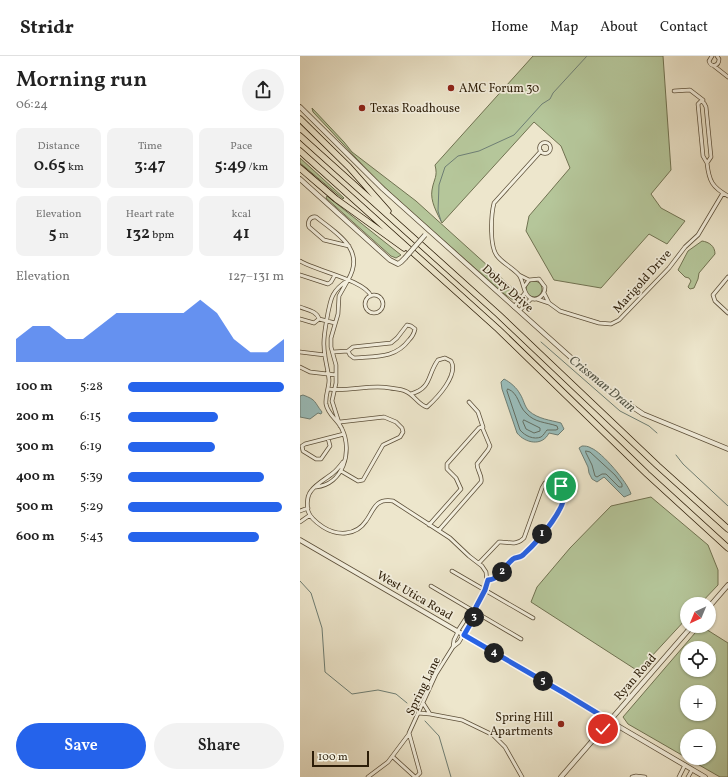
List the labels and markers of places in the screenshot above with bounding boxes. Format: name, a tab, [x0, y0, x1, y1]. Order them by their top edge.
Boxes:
place label: AMC Forum 30	[459, 81, 539, 97]
marker: AMC Forum 30	[446, 83, 456, 93]
place label: Texas Roadhouse	[370, 101, 460, 117]
marker: Texas Roadhouse	[357, 103, 367, 113]
pin	[544, 469, 578, 503]
pin: 1	[532, 524, 552, 544]
pin: 2	[492, 562, 512, 582]
pin: 3	[464, 607, 484, 627]
pin: 4	[484, 643, 504, 663]
pin: 5	[533, 671, 553, 691]
place label: Spring Hill Apartments	[490, 710, 553, 740]
pin	[586, 712, 620, 746]
marker: Spring Hill Apartments	[556, 719, 566, 729]

